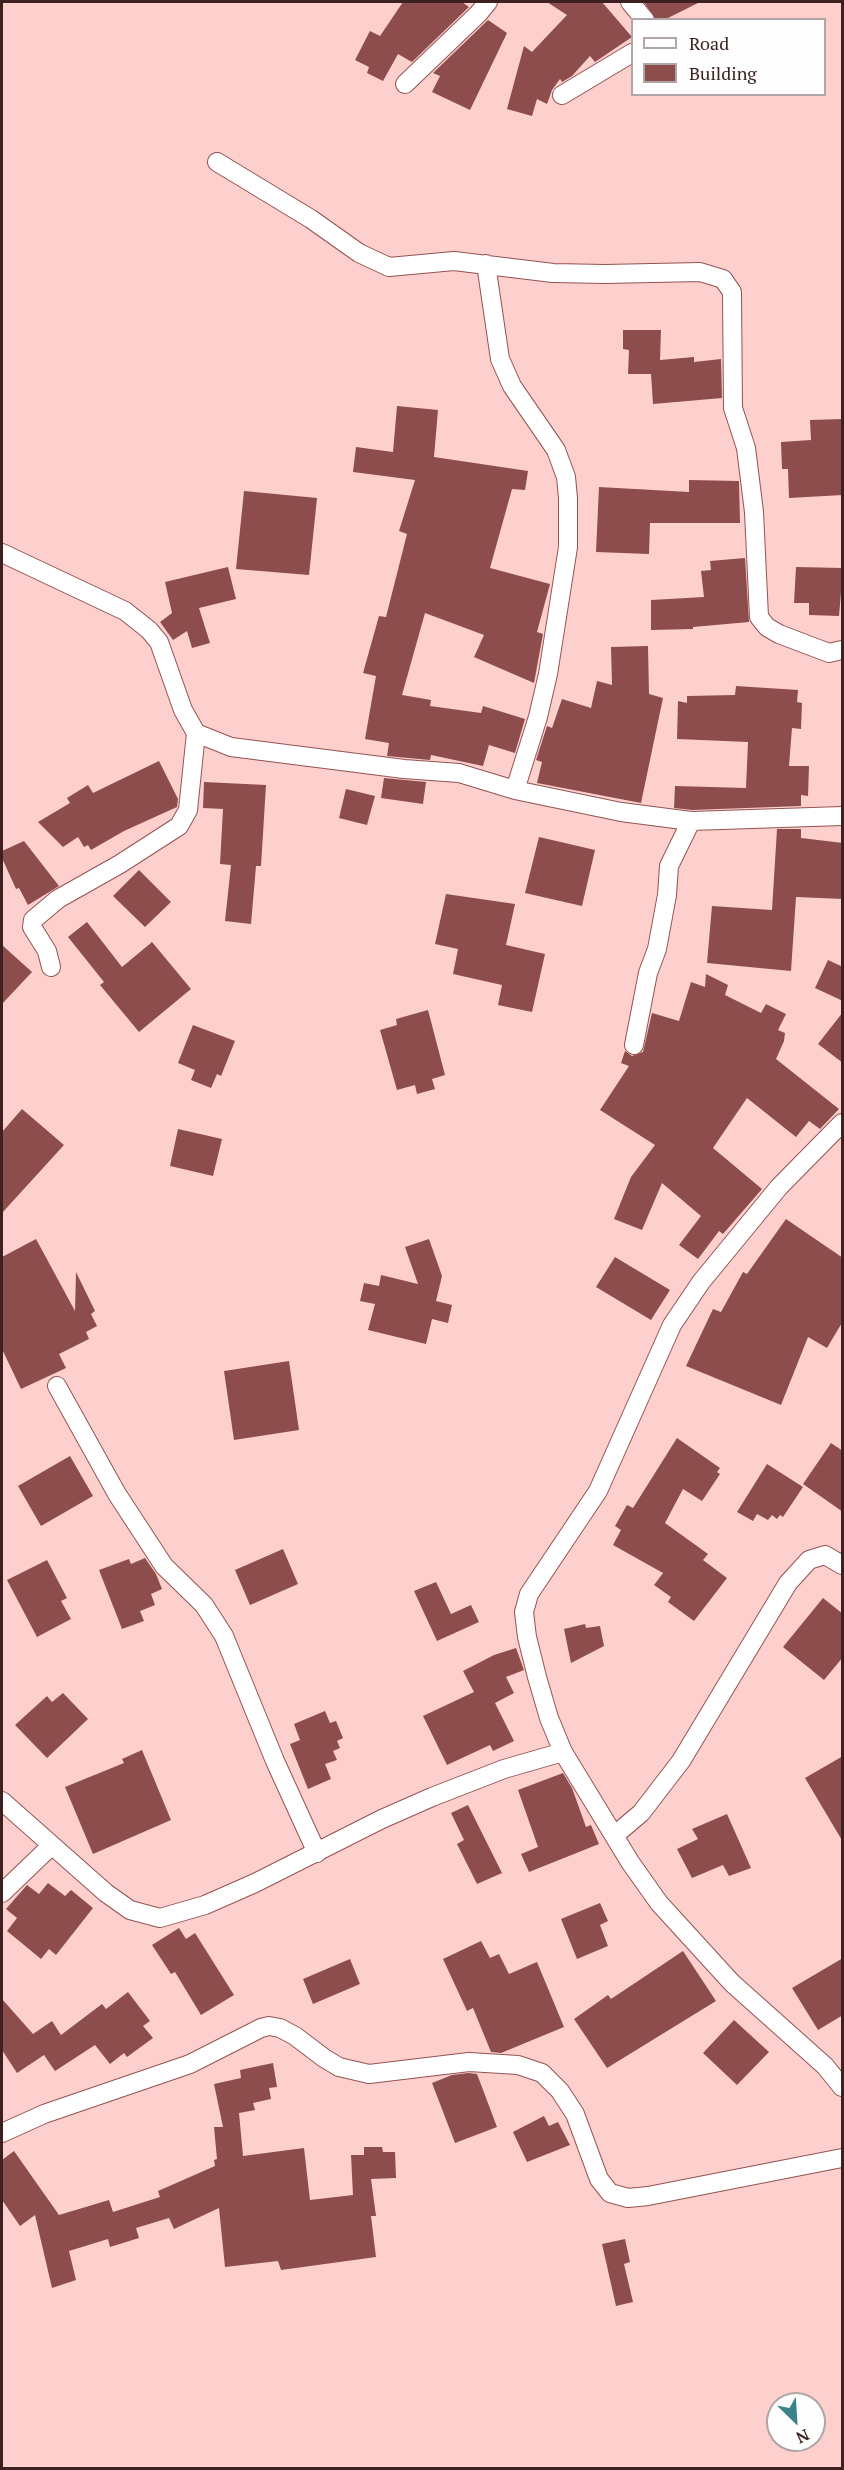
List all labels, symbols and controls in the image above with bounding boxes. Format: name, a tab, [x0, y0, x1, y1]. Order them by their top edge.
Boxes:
legend	[631, 18, 826, 96]
text: Road	[689, 31, 729, 55]
text: Building	[689, 61, 757, 85]
north arrow	[766, 2392, 826, 2452]
text: N	[793, 2424, 813, 2449]

